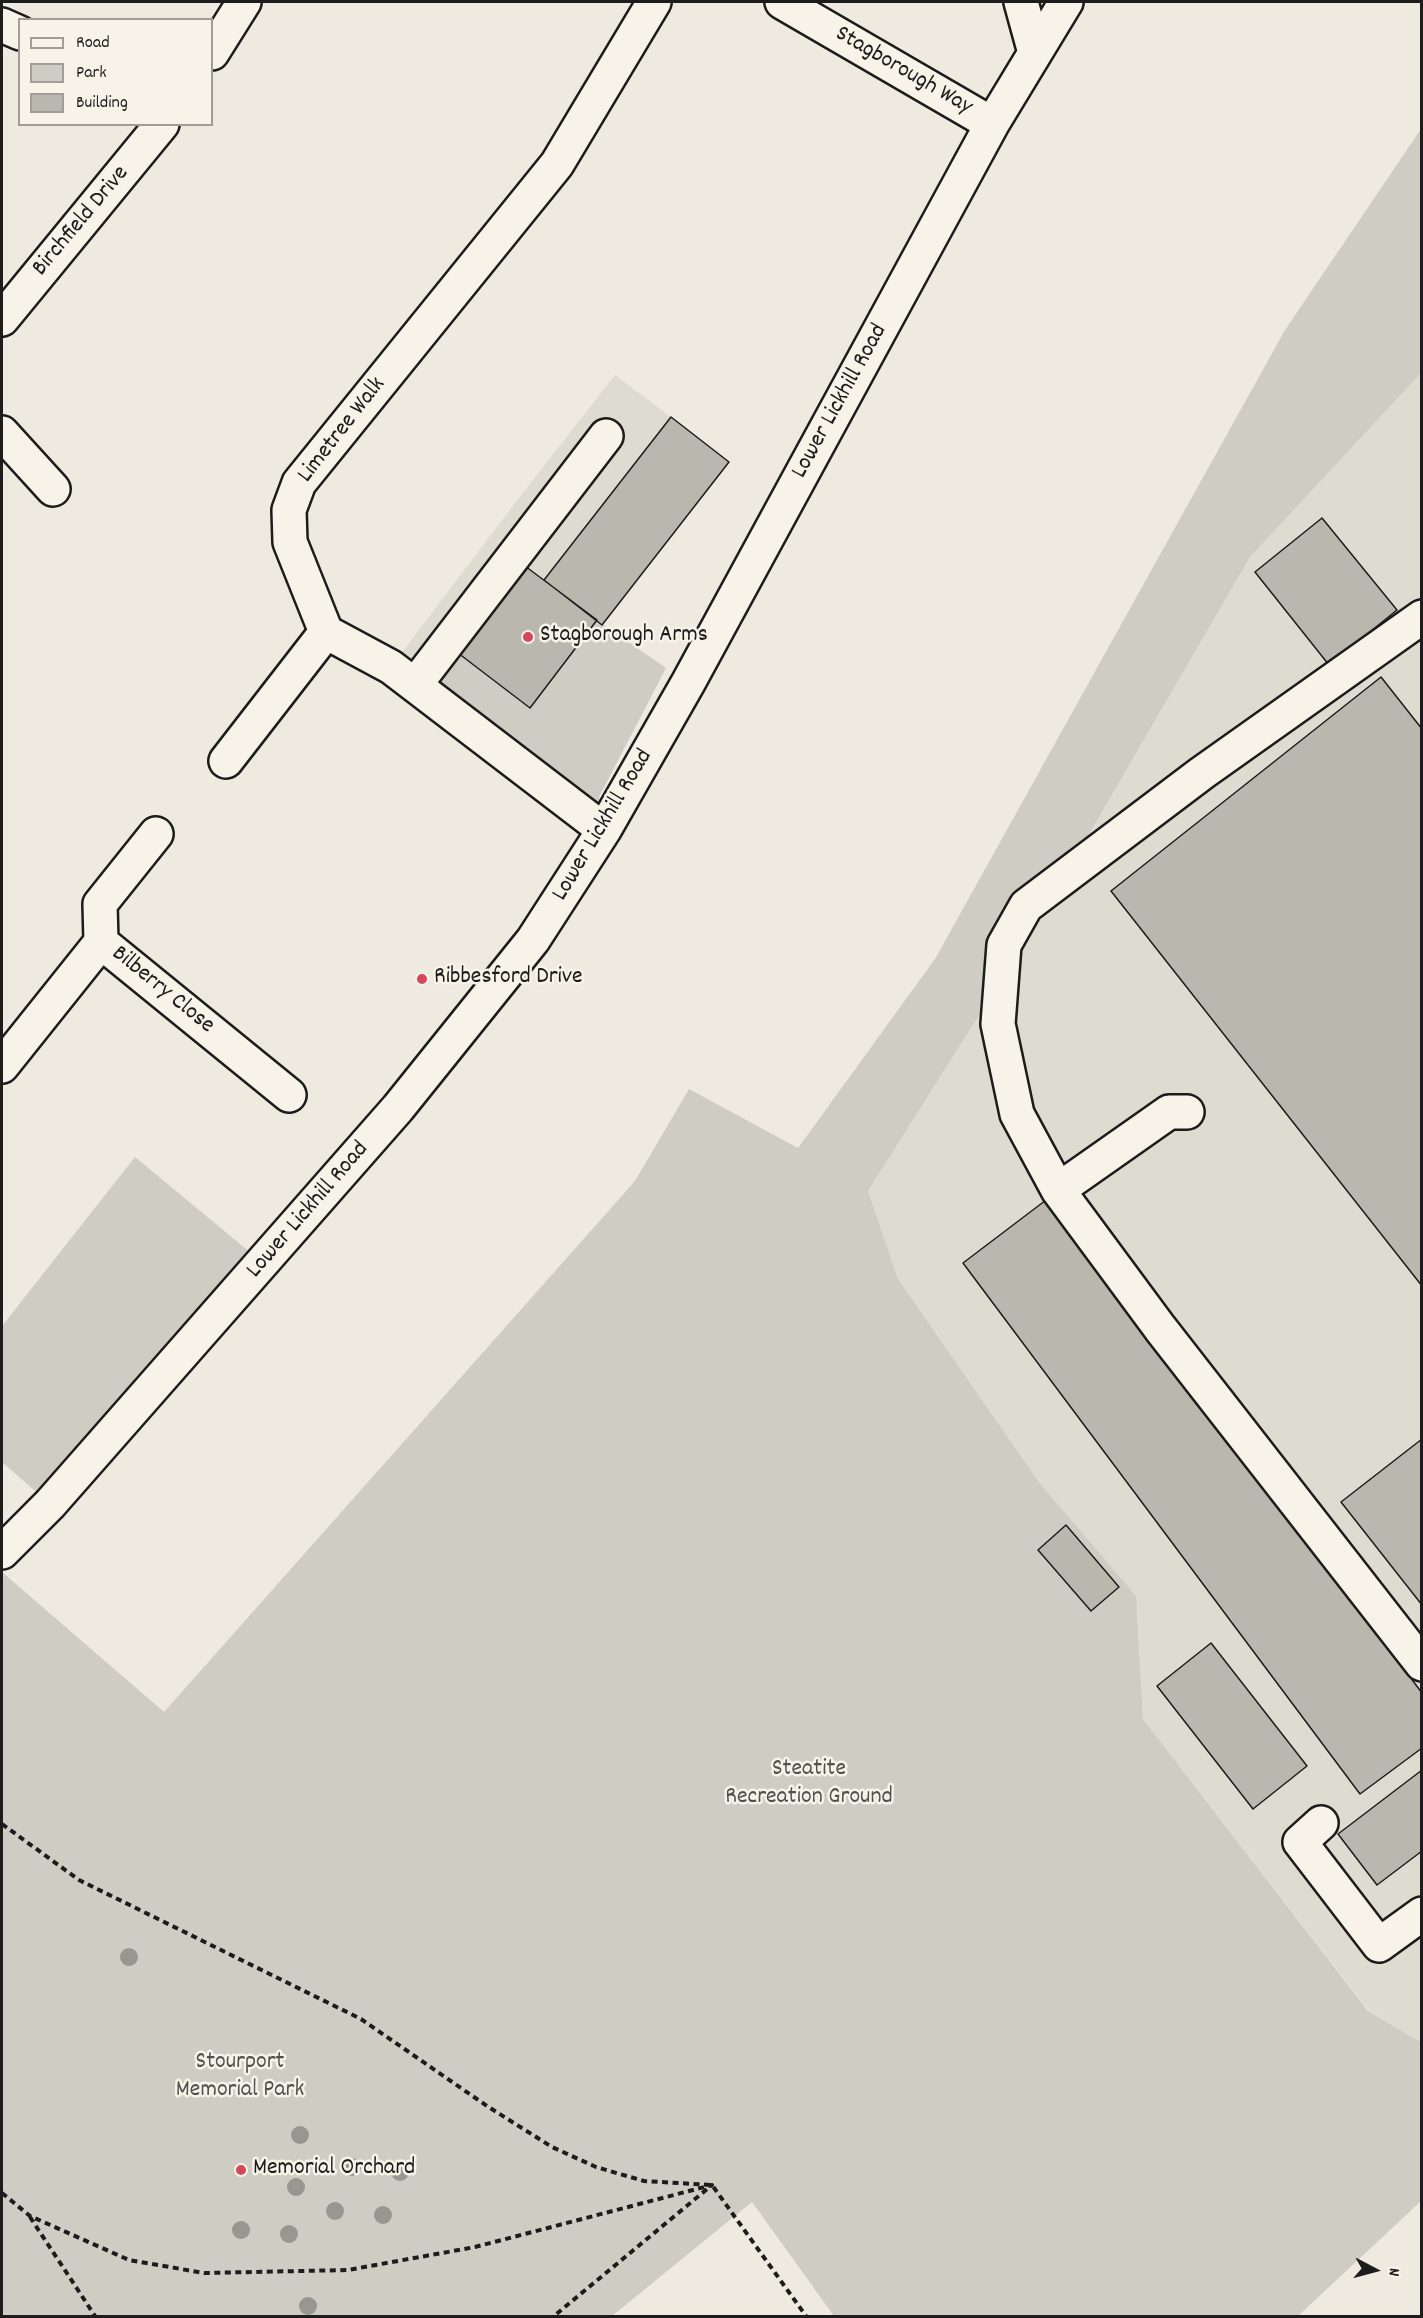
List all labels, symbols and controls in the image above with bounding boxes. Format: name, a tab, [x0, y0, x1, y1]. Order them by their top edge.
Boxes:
legend	[18, 18, 213, 126]
street label: Stagborough Way	[829, 21, 977, 123]
text: Road	[76, 31, 110, 56]
text: Park	[76, 61, 107, 86]
text: Building	[76, 91, 128, 116]
street label: Birchfield Drive	[27, 161, 137, 283]
street label: Lower Lickhill Road	[787, 320, 895, 484]
street label: Limetree Walk	[293, 372, 393, 490]
place label: Stagborough Arms	[540, 623, 708, 651]
marker: Stagborough Arms	[521, 630, 535, 644]
street label: Lower Lickhill Road	[547, 745, 661, 907]
street label: Bilberry Close	[105, 941, 219, 1041]
place label: Ribbesford Drive	[434, 965, 583, 993]
marker: Ribbesford Drive	[415, 972, 429, 986]
street label: Lower Lickhill Road	[242, 1137, 376, 1285]
park label: Steatite Recreation Ground	[725, 1757, 893, 1813]
park label: Stourport Memorial Park	[176, 2050, 304, 2106]
place label: Memorial Orchard	[253, 2156, 415, 2184]
marker: Memorial Orchard	[234, 2163, 248, 2177]
north arrow	[1345, 2240, 1405, 2300]
text: N	[1382, 2267, 1405, 2277]

